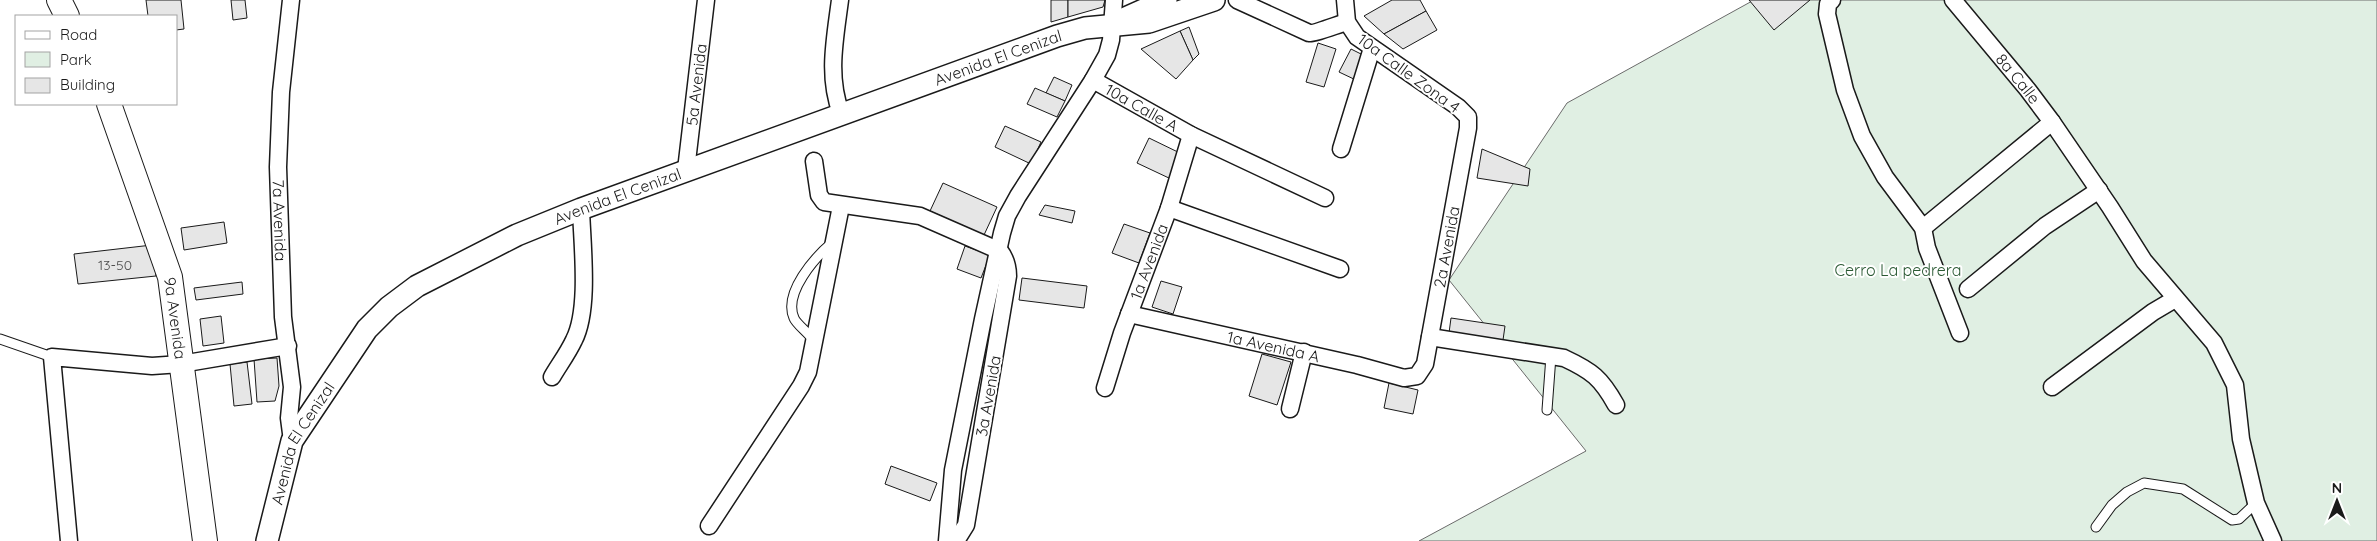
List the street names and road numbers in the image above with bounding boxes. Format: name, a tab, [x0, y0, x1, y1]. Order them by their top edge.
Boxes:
street label: Avenida El Cenizal	[932, 25, 1064, 90]
street label: 10a Calle Zona 4	[1354, 29, 1464, 117]
street label: 5a Avenida	[681, 43, 711, 127]
street label: 8a Calle	[1992, 49, 2045, 108]
street label: 10a Calle A	[1102, 79, 1182, 136]
street label: Avenida El Cenizal	[551, 163, 684, 229]
street label: 7a Avenida	[268, 179, 291, 262]
street label: 2a Avenida	[1429, 205, 1464, 289]
street label: 1a Avenida	[1126, 221, 1172, 302]
street label: 9a Avenida	[160, 276, 191, 360]
street label: 1a Avenida A	[1225, 326, 1322, 366]
street label: 3a Avenida	[971, 354, 1005, 438]
street label: Avenida El Cenizal	[266, 378, 339, 507]

